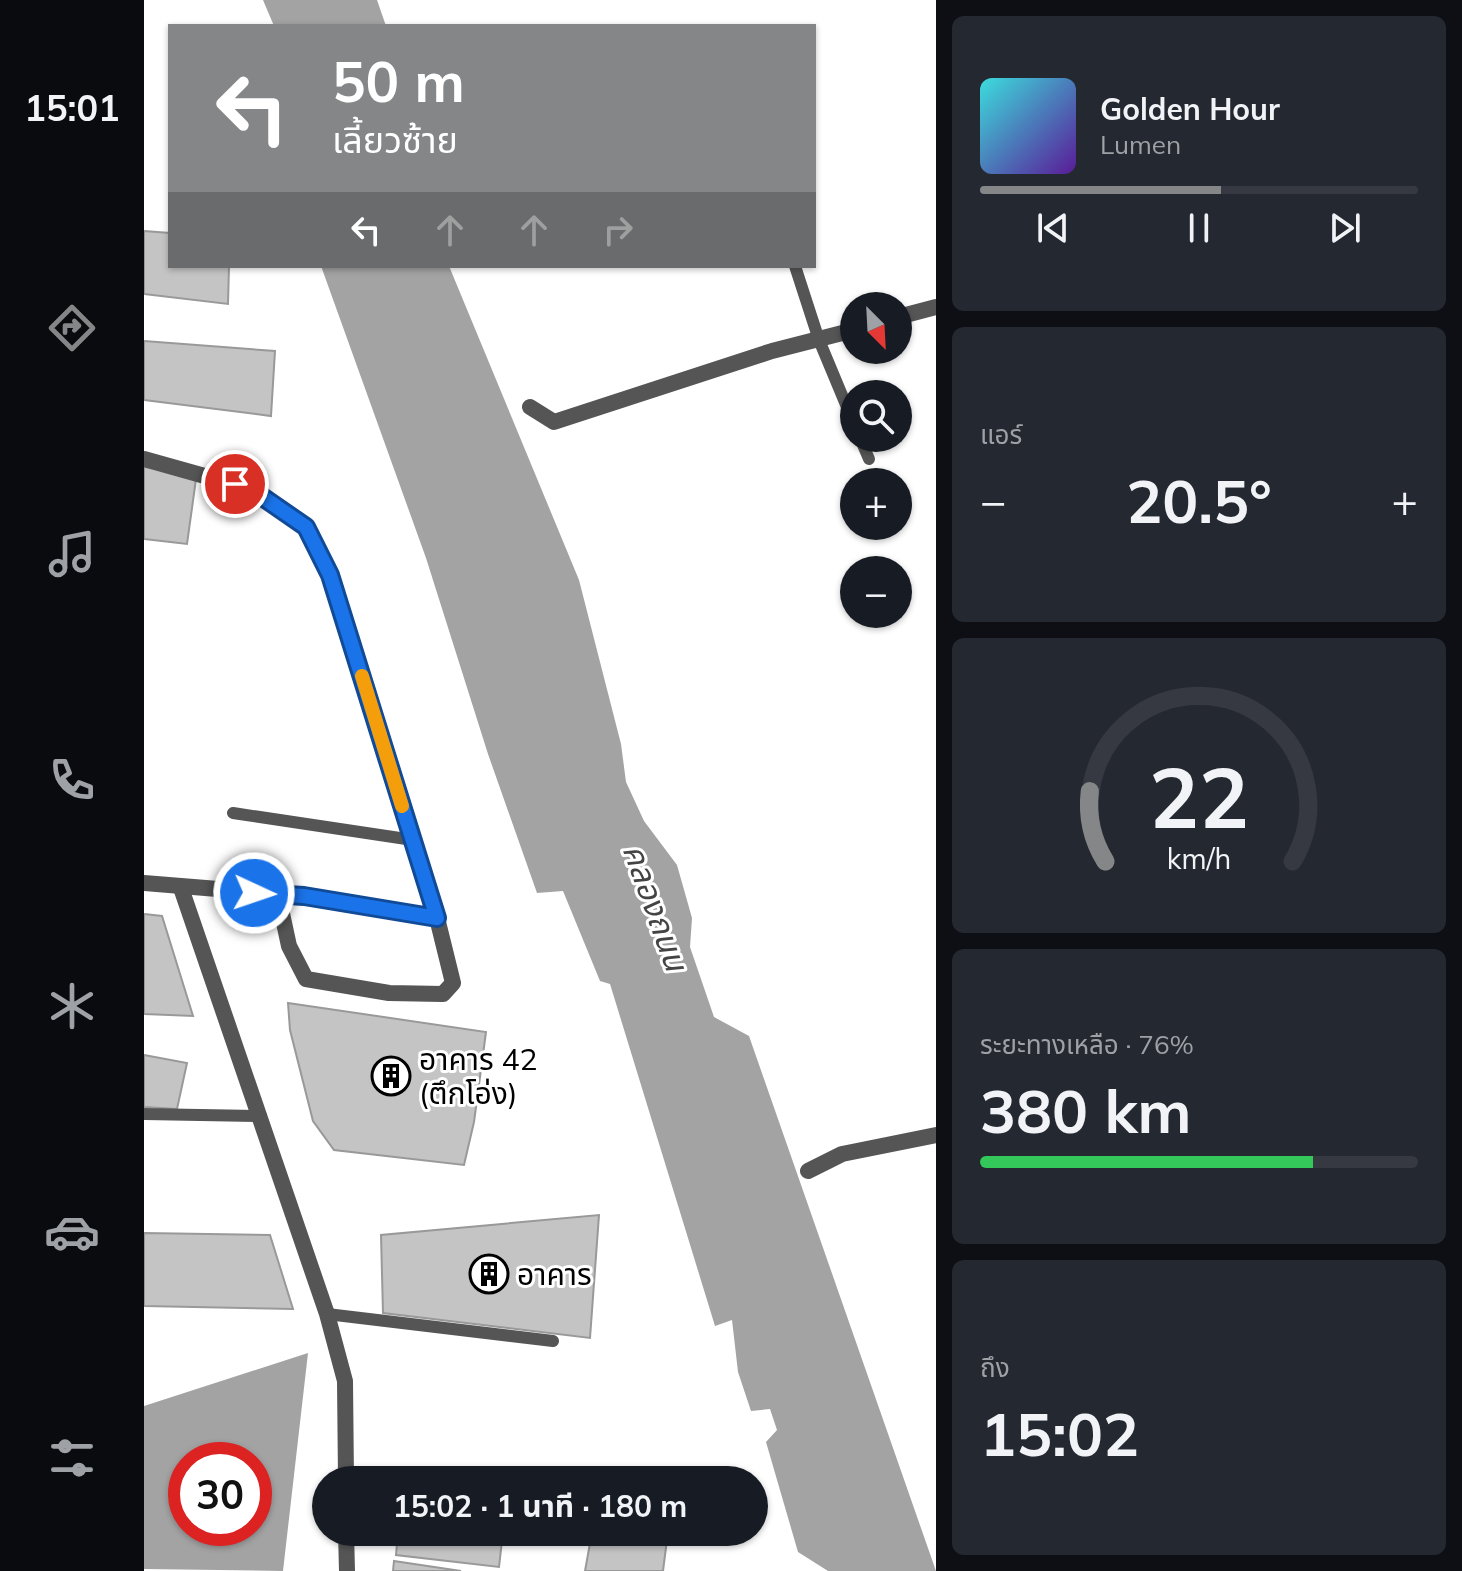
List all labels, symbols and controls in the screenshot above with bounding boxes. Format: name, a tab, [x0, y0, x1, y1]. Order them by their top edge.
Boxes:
text: 50 m	[332, 46, 465, 116]
icon: left	[200, 56, 304, 160]
text: 15:01	[24, 85, 120, 130]
text: Golden Hour	[1100, 90, 1280, 128]
text: เลี้ยวซ้าย	[332, 117, 458, 162]
text: Lumen	[1100, 128, 1181, 161]
icon: previous	[1031, 206, 1075, 250]
icon: pause	[1177, 206, 1221, 250]
icon: next	[1323, 206, 1367, 250]
icon: left	[344, 208, 388, 252]
icon: ahead	[428, 208, 472, 252]
icon: ahead	[512, 208, 556, 252]
icon: right	[596, 208, 640, 252]
north arrow	[840, 292, 912, 364]
map controls	[840, 292, 912, 628]
icon: directions	[44, 300, 100, 356]
button: search	[840, 380, 912, 452]
text: แอร์	[980, 418, 1022, 451]
pin	[201, 450, 269, 518]
icon: arrive	[213, 462, 257, 506]
text: 20.5°	[1126, 463, 1272, 538]
button: +	[840, 468, 912, 540]
text: −	[980, 473, 1006, 528]
text: +	[1392, 473, 1418, 528]
icon: music	[44, 526, 100, 582]
button: −	[840, 556, 912, 628]
text: 22	[1149, 743, 1249, 848]
icon: phone	[44, 752, 100, 808]
water label: คลองถนน	[615, 838, 698, 978]
text: km/h	[1167, 840, 1231, 876]
position arrow	[212, 851, 296, 935]
icon: climate	[44, 978, 100, 1034]
text: ระยะทางเหลือ · 76%	[980, 1028, 1194, 1061]
place label: อาคาร 42 (ตึกโอ่ง)	[419, 1040, 537, 1112]
building icon: อาคาร 42 (ตึกโอ่ง)	[370, 1055, 412, 1097]
text: 380 km	[980, 1073, 1192, 1148]
icon: car	[44, 1204, 100, 1260]
building icon: อาคาร	[468, 1253, 510, 1295]
place label: อาคาร	[517, 1255, 592, 1293]
text: ถึง	[980, 1351, 1010, 1384]
text: 15:02	[980, 1396, 1139, 1471]
icon: filters	[44, 1430, 100, 1486]
speed limit sign: 30	[168, 1442, 272, 1546]
text: 15:02 · 1 นาที · 180 m	[393, 1487, 687, 1525]

